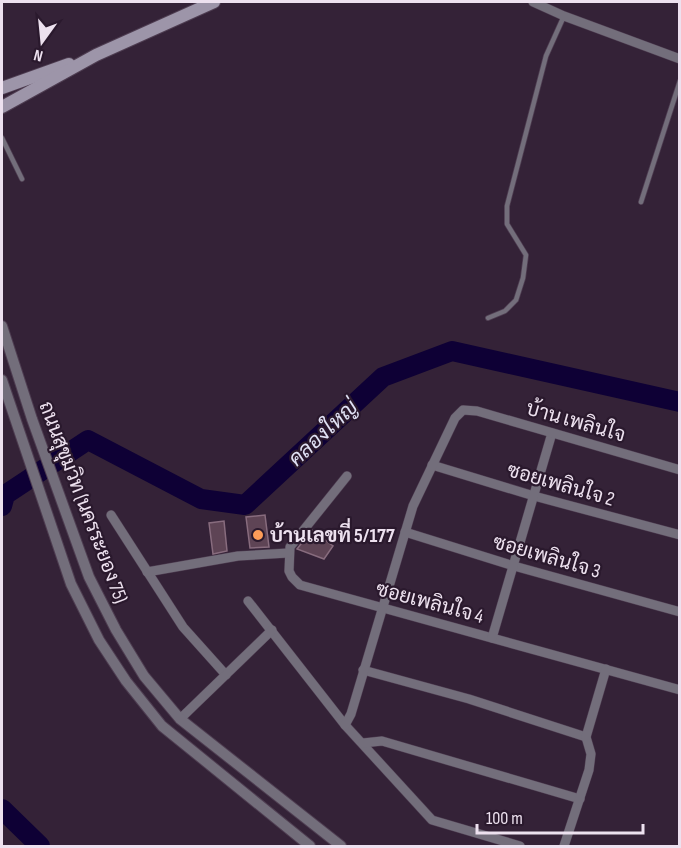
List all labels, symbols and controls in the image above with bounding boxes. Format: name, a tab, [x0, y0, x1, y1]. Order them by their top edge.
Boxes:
north arrow	[12, 12, 72, 72]
text: N	[32, 45, 45, 65]
water label: คลองใหญ่	[283, 394, 364, 472]
street label: บ้าน เพลินใจ	[523, 394, 629, 448]
street label: ถนนสุขุมวิท (นครระยอง 75)	[33, 398, 134, 607]
street label: ซอยเพลินใจ 2	[504, 456, 618, 512]
place label: บ้านเลขที่ 5/177	[270, 518, 395, 548]
marker: บ้านเลขที่ 5/177	[251, 528, 265, 542]
street label: ซอยเพลินใจ 3	[490, 528, 604, 584]
street label: ซอยเพลินใจ 4	[373, 575, 487, 629]
scale bar	[477, 797, 644, 835]
text: 100 m	[486, 808, 523, 829]

